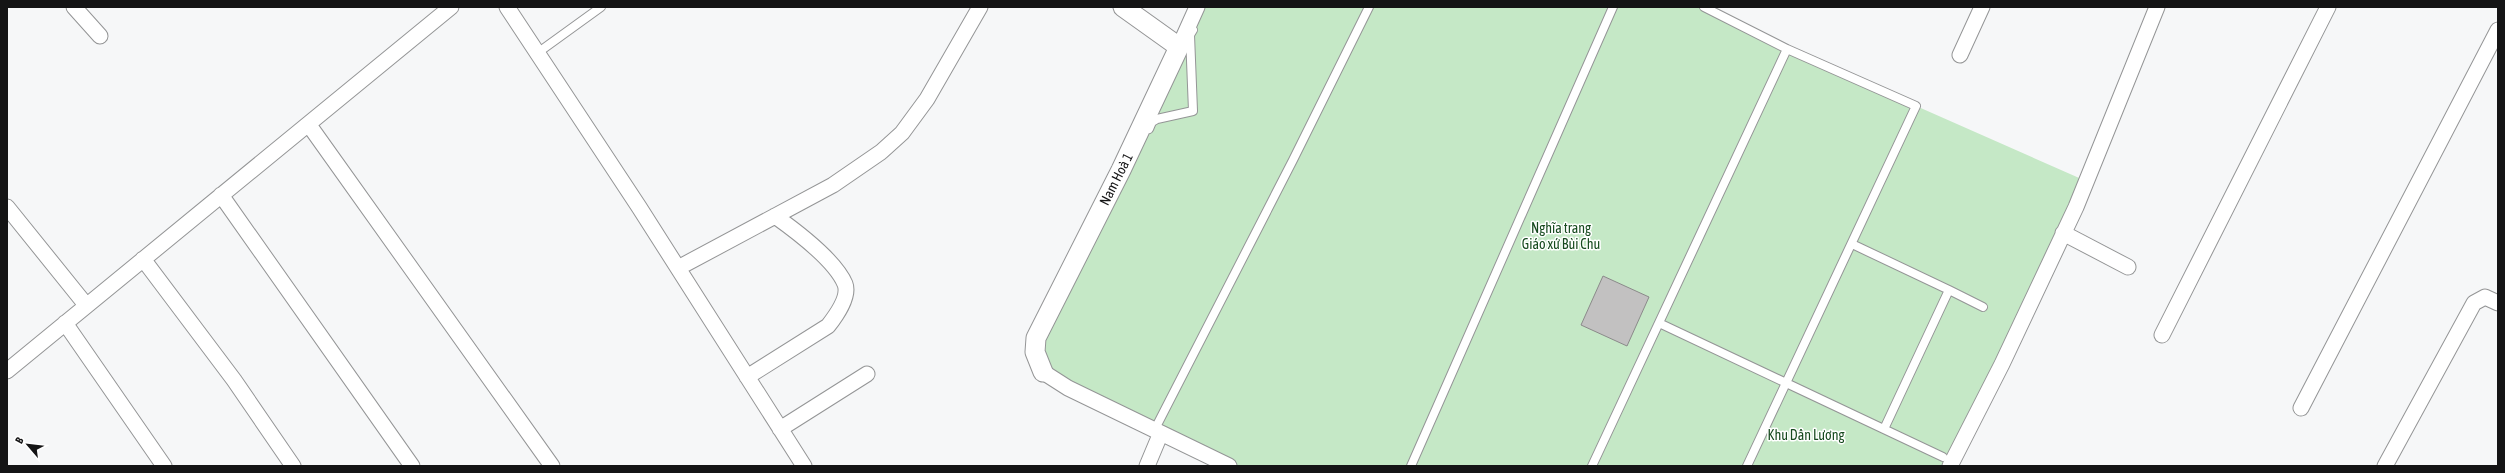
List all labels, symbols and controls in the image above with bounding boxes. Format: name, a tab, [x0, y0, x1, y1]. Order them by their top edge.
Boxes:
street label: Nam Hoà 1	[1096, 150, 1136, 208]
park label: Nghĩa trang Giáo xứ Bùi Chu	[1522, 220, 1600, 252]
north arrow	[8, 425, 48, 465]
park label: Khu Dân Lương	[1768, 427, 1844, 443]
text: B	[13, 434, 26, 445]

